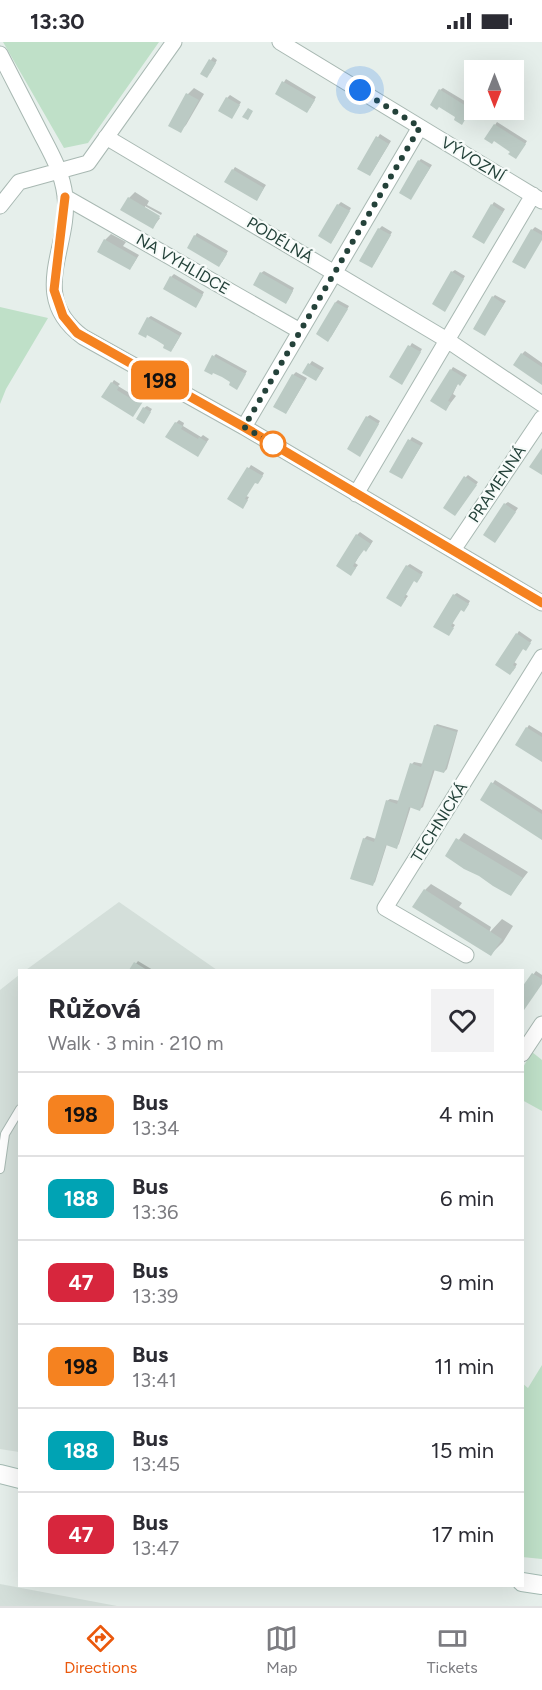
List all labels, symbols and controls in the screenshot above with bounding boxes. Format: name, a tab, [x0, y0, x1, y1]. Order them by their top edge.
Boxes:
text: 13:30	[30, 8, 85, 35]
north arrow	[464, 60, 524, 120]
map controls	[464, 60, 524, 120]
your location	[345, 75, 375, 105]
street label: VÝVOZNÍ	[438, 133, 509, 186]
street label: PODÉLNÁ	[244, 213, 317, 267]
street label: NA VYHLÍDCE	[133, 230, 233, 298]
line badge: 198	[126, 360, 195, 400]
text: 198	[143, 368, 177, 393]
unlabelled marker	[260, 431, 286, 457]
street label: PRAMENNÁ	[464, 442, 530, 526]
street label: TECHNICKÁ	[407, 778, 471, 866]
button: heart	[431, 989, 494, 1052]
text: Růžová	[48, 991, 141, 1025]
text: Walk · 3 min · 210 m	[48, 1031, 223, 1055]
text: Bus	[132, 1089, 168, 1116]
text: 4 min	[439, 1101, 494, 1128]
text: 198	[64, 1102, 98, 1127]
text: 13:34	[132, 1116, 180, 1140]
text: Bus	[132, 1173, 168, 1200]
text: 6 min	[440, 1185, 494, 1212]
text: 188	[64, 1186, 98, 1211]
text: 13:36	[132, 1200, 178, 1224]
text: Bus	[132, 1257, 168, 1284]
text: 9 min	[440, 1269, 494, 1296]
text: 47	[69, 1270, 93, 1295]
text: 13:39	[132, 1284, 178, 1308]
text: Bus	[132, 1341, 168, 1368]
text: 11 min	[434, 1353, 494, 1380]
text: 198	[64, 1354, 98, 1379]
text: 13:41	[132, 1368, 177, 1392]
text: Bus	[132, 1425, 168, 1452]
text: 15 min	[431, 1437, 494, 1464]
text: 188	[64, 1438, 98, 1463]
text: 13:45	[132, 1452, 180, 1476]
text: Bus	[132, 1509, 168, 1536]
text: 17 min	[432, 1521, 494, 1548]
text: 47	[69, 1522, 93, 1547]
text: 13:47	[132, 1536, 179, 1560]
tab: Directions	[64, 1622, 137, 1677]
tab: Map	[265, 1622, 298, 1677]
tab: Tickets	[427, 1622, 478, 1677]

